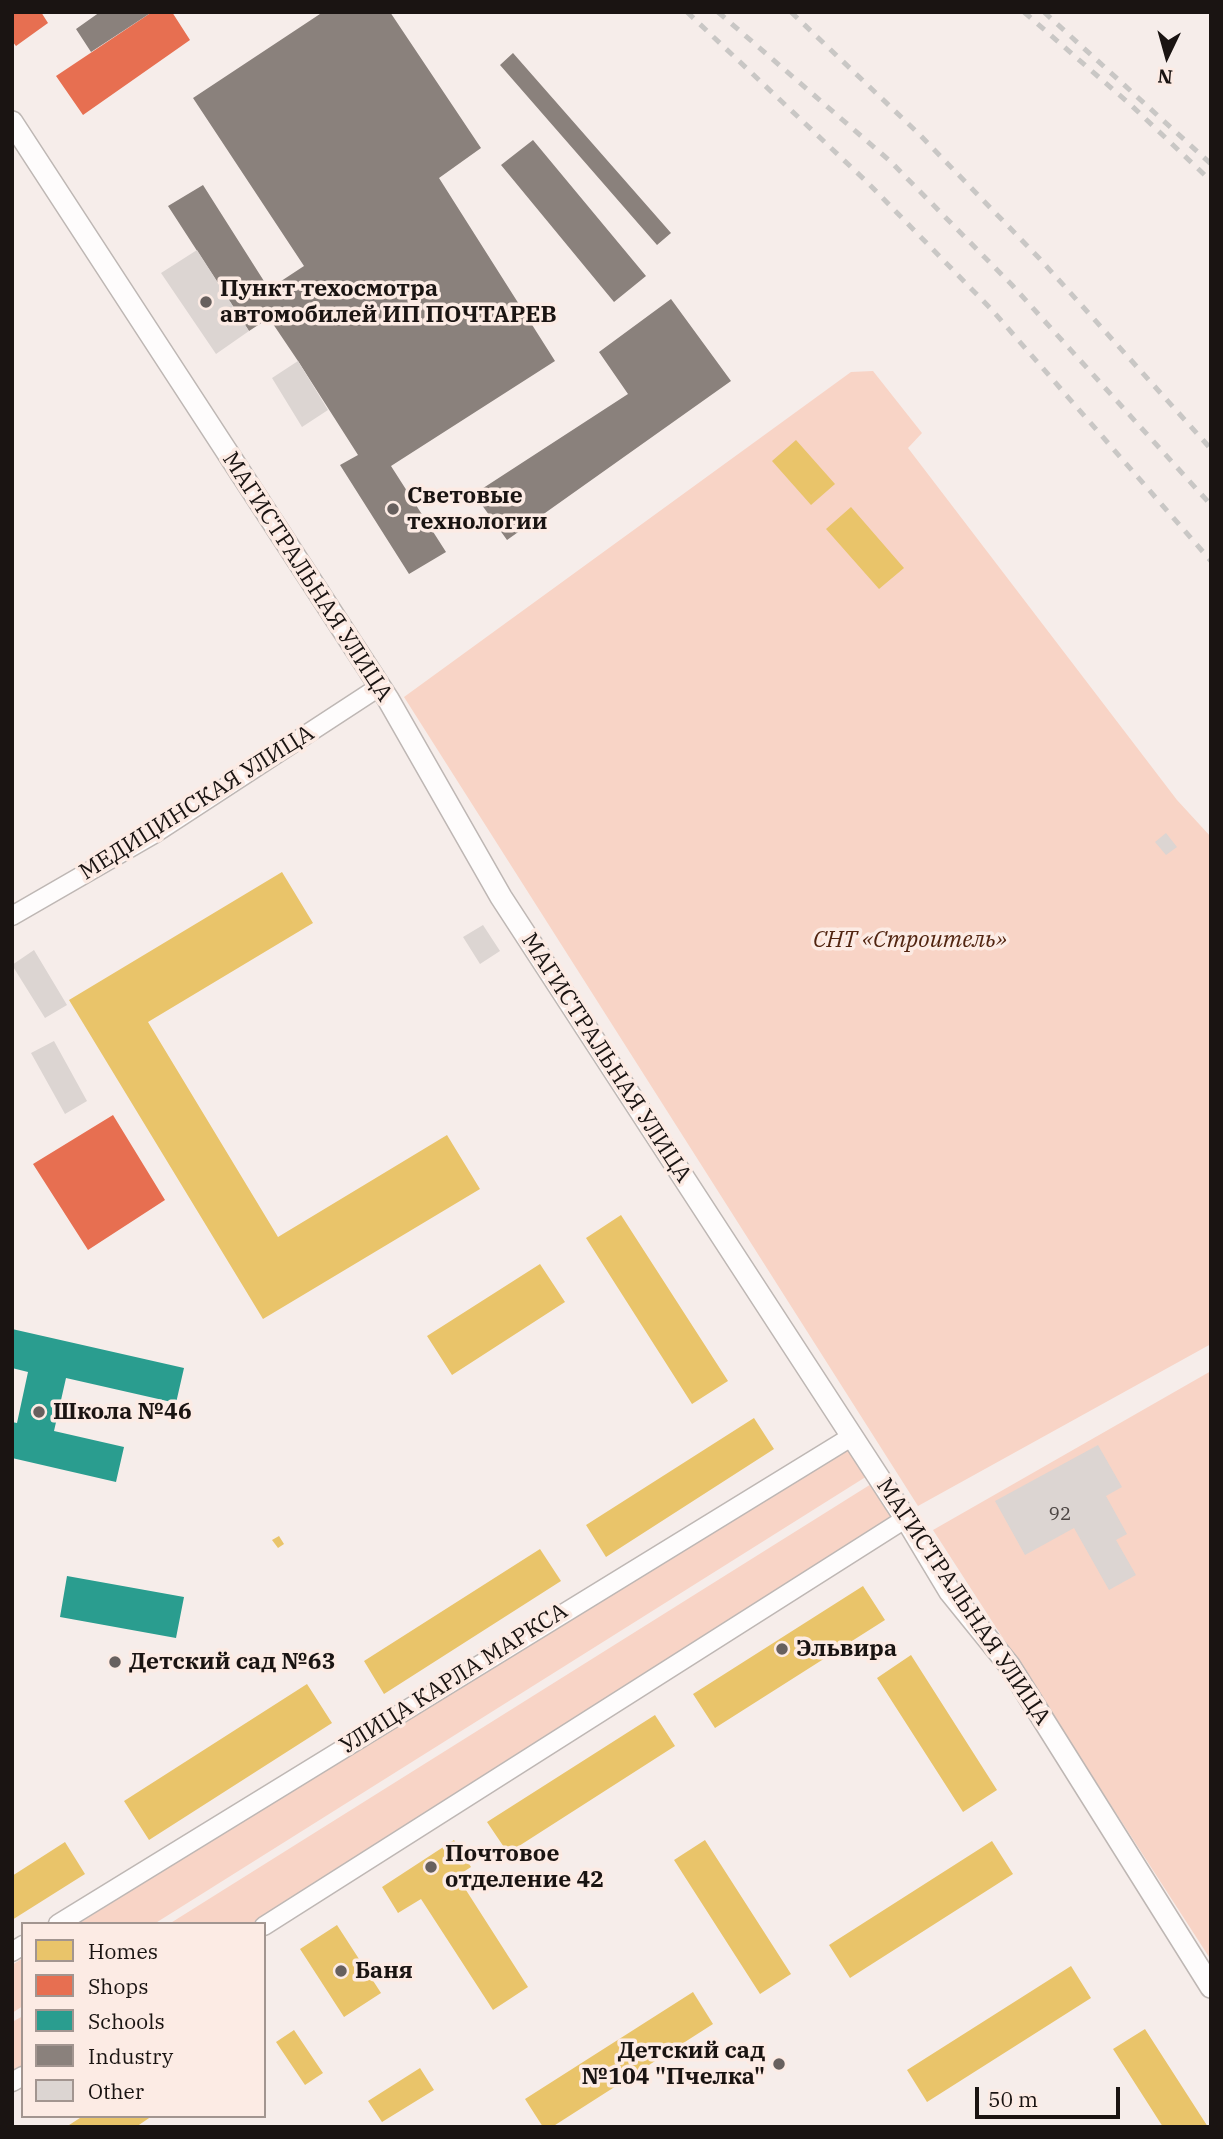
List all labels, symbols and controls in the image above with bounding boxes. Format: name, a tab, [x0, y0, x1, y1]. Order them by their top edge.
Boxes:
north arrow	[1132, 21, 1202, 91]
text: N	[1157, 64, 1174, 90]
place label: Пункт техосмотра автомобилей ИП ПОЧТАРЕВ	[220, 275, 557, 329]
marker: Пункт техосмотра автомобилей ИП ПОЧТАРЕВ	[198, 294, 214, 310]
street label: МАГИСТРАЛЬНАЯ УЛИЦА	[216, 447, 398, 707]
place label: Световые технологии	[407, 482, 547, 536]
marker: Световые технологии	[385, 501, 401, 517]
street label: МЕДИЦИНСКАЯ УЛИЦА	[75, 719, 319, 887]
park label: СНТ «Строитель»	[813, 926, 1007, 954]
street label: МАГИСТРАЛЬНАЯ УЛИЦА	[515, 928, 697, 1188]
place label: Школа №46	[53, 1398, 192, 1426]
marker: Школа №46	[31, 1404, 47, 1420]
street label: МАГИСТРАЛЬНАЯ УЛИЦА	[870, 1473, 1056, 1731]
house number: 92	[1049, 1504, 1071, 1526]
street label: УЛИЦА КАРЛА МАРКСА	[335, 1598, 573, 1760]
place label: Эльвира	[796, 1635, 897, 1663]
marker: Эльвира	[774, 1641, 790, 1657]
place label: Детский сад №63	[129, 1648, 335, 1676]
marker: Детский сад №63	[107, 1654, 123, 1670]
place label: Почтовое отделение 42	[445, 1840, 604, 1894]
marker: Почтовое отделение 42	[423, 1859, 439, 1875]
legend	[21, 1922, 266, 2118]
text: Homes	[88, 1937, 158, 1965]
place label: Баня	[355, 1957, 413, 1985]
marker: Баня	[333, 1963, 349, 1979]
text: Shops	[88, 1972, 148, 2000]
text: Schools	[88, 2007, 165, 2035]
place label: Детский сад №104 "Пчелка"	[582, 2037, 765, 2091]
text: Industry	[88, 2042, 173, 2070]
marker: Детский сад №104 "Пчелка"	[771, 2056, 787, 2072]
scale bar	[978, 2072, 1123, 2116]
text: Other	[88, 2077, 144, 2105]
text: 50 m	[988, 2085, 1038, 2113]

